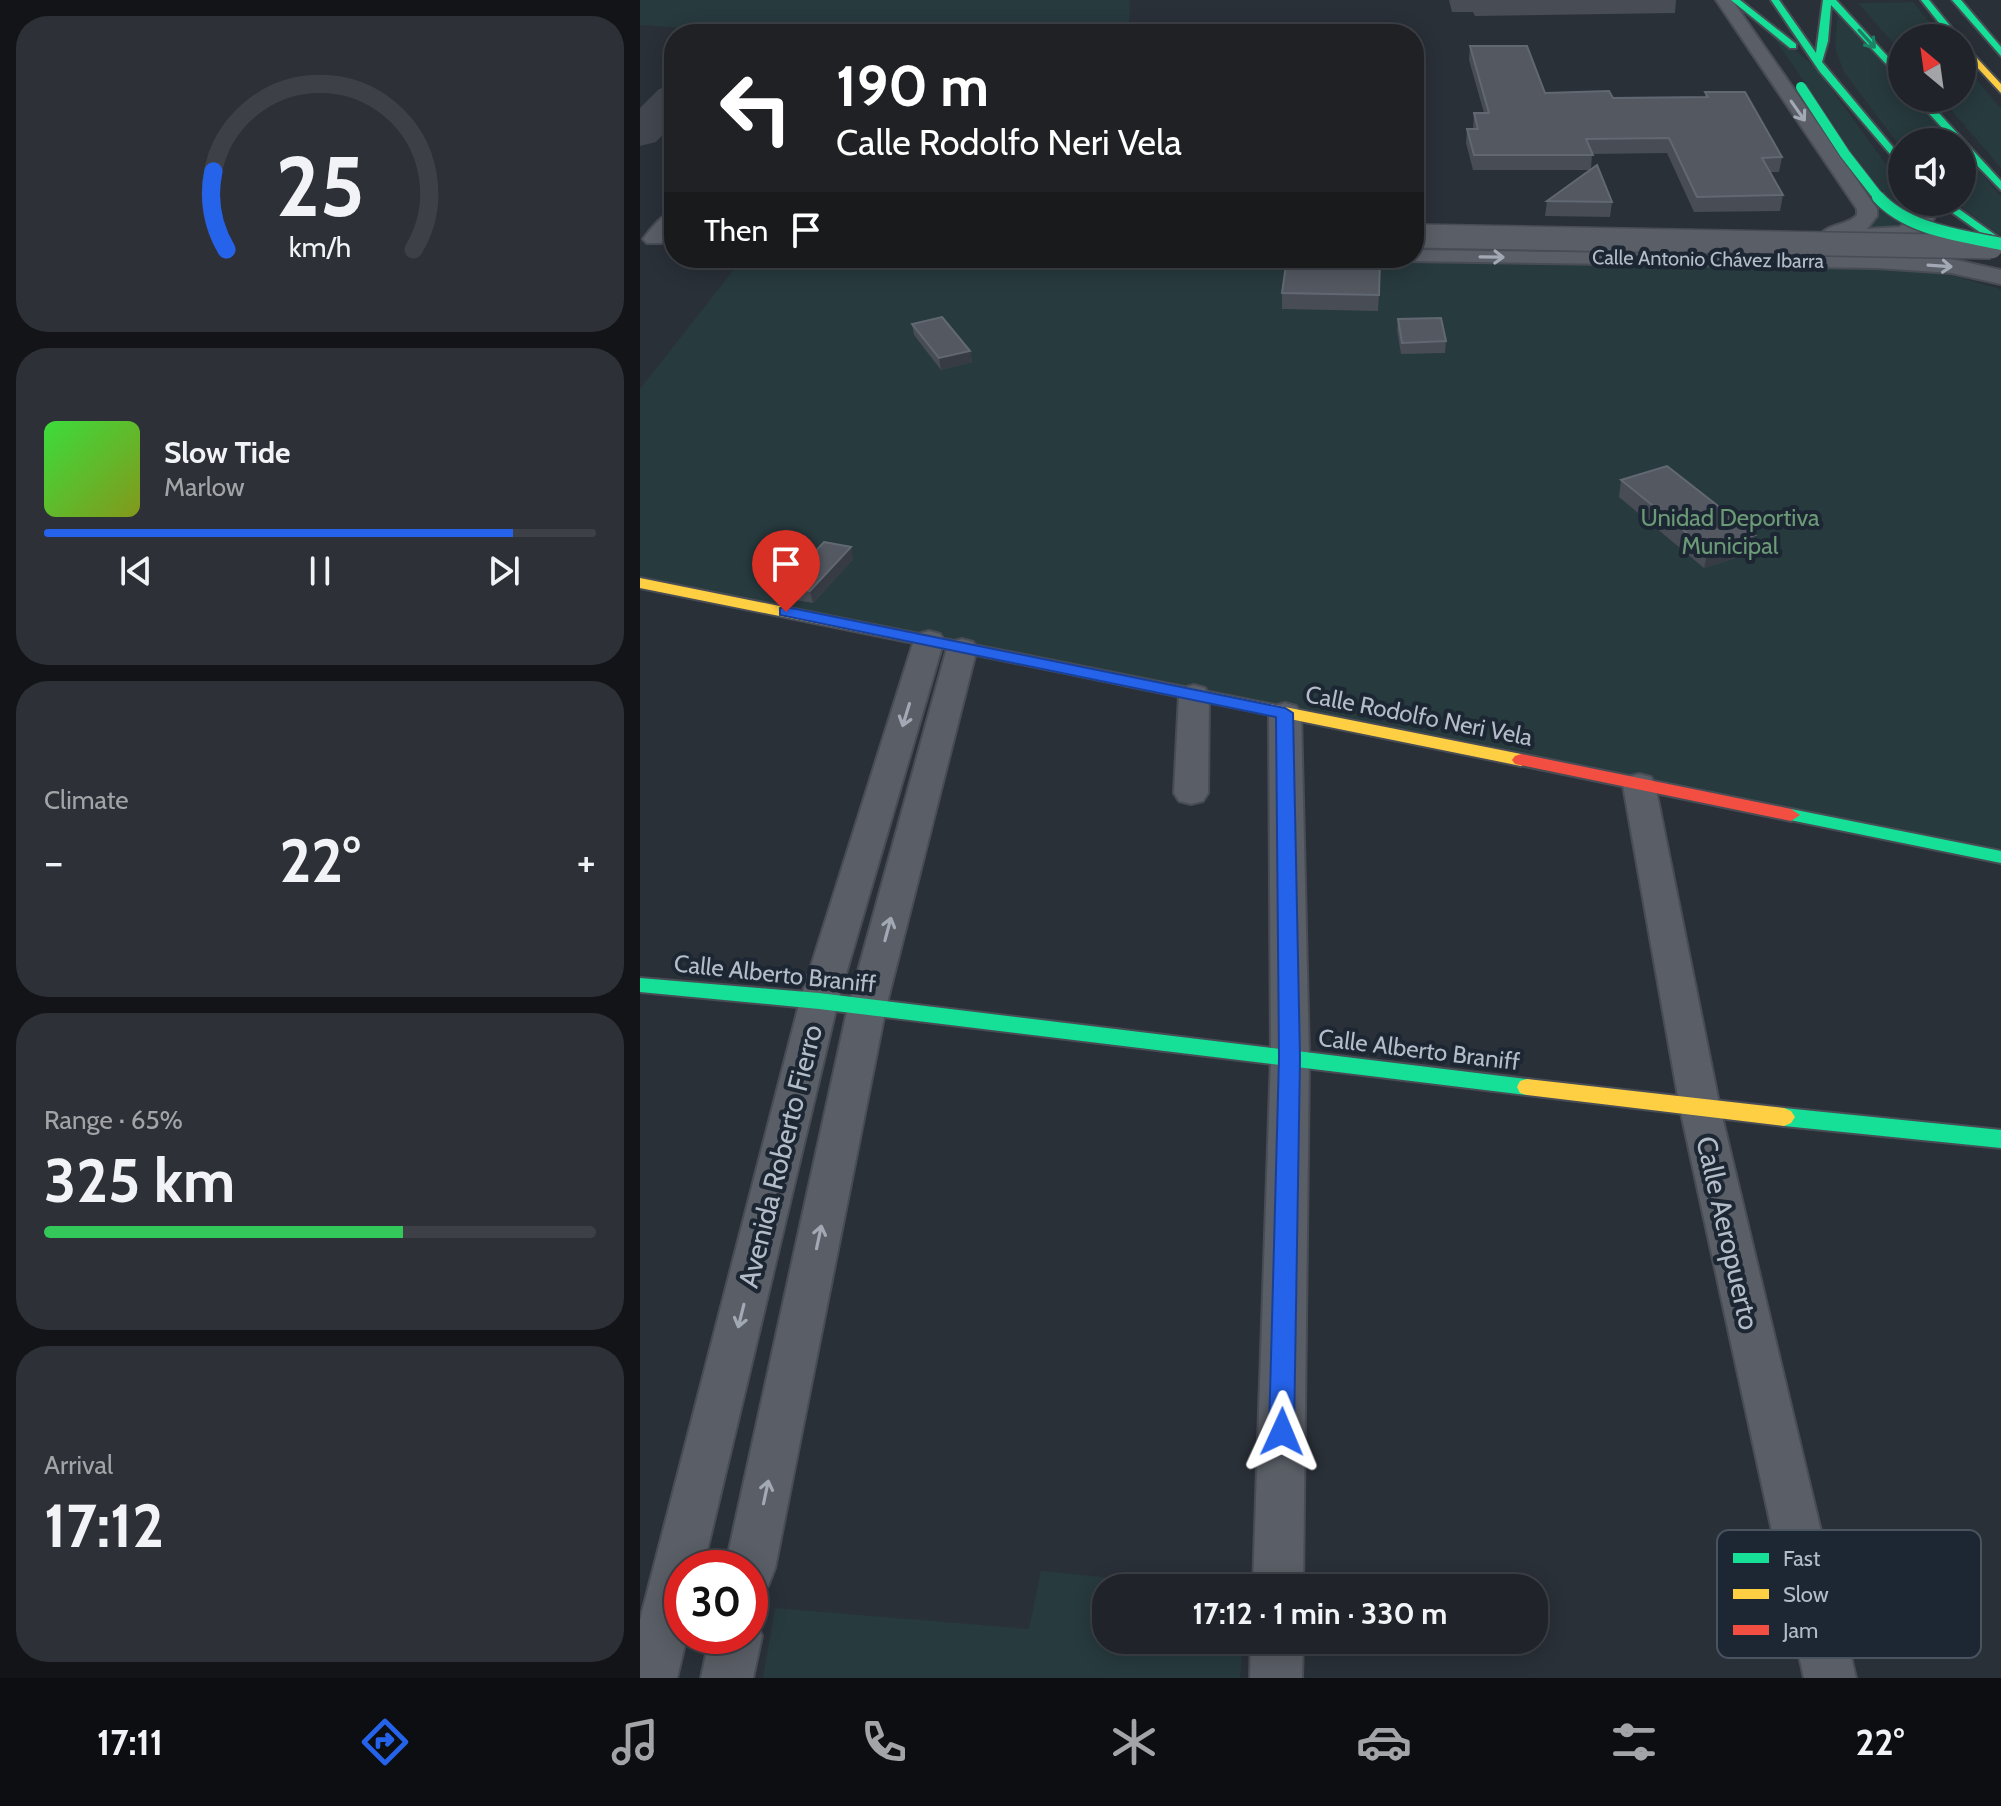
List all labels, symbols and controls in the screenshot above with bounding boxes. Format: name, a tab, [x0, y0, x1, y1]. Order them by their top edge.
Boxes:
north arrow	[1888, 24, 1976, 112]
map controls	[1888, 24, 1976, 216]
one-way arrow	[1857, 29, 1876, 49]
text: 190 m	[836, 52, 989, 120]
icon: left	[704, 56, 808, 160]
one-way arrow	[1790, 100, 1806, 122]
text: Calle Rodolfo Neri Vela	[836, 120, 1182, 164]
button: sound	[1888, 128, 1976, 216]
text: 25	[276, 136, 364, 237]
icon: arrive	[784, 208, 828, 252]
text: Then	[704, 212, 768, 249]
text: km/h	[289, 229, 351, 264]
street label: Calle Antonio Chávez Ibarra	[1592, 245, 1825, 273]
one-way arrow	[1478, 249, 1505, 265]
one-way arrow	[1926, 259, 1953, 274]
text: Slow Tide	[164, 434, 291, 471]
text: Marlow	[164, 471, 245, 503]
park label: Unidad Deportiva Municipal	[1640, 503, 1820, 560]
pin	[752, 530, 820, 612]
icon: arrive	[764, 542, 808, 586]
icon: previous	[114, 549, 158, 593]
icon: pause	[298, 549, 342, 593]
icon: next	[482, 549, 526, 593]
street label: Calle Rodolfo Neri Vela	[1303, 679, 1535, 752]
one-way arrow	[898, 702, 913, 727]
text: Climate	[44, 784, 129, 816]
text: 22°	[280, 824, 360, 897]
text: −	[44, 835, 63, 888]
text: +	[577, 835, 596, 888]
one-way arrow	[881, 916, 896, 942]
street label: Calle Alberto Braniff	[673, 948, 877, 999]
street label: Avenida Roberto Fierro	[731, 1021, 829, 1291]
street label: Calle Alberto Braniff	[1317, 1023, 1522, 1076]
text: Range · 65%	[44, 1104, 183, 1136]
street label: Calle Aeropuerto	[1689, 1133, 1767, 1333]
text: 325 km	[44, 1144, 235, 1217]
one-way arrow	[812, 1225, 827, 1250]
one-way arrow	[732, 1303, 747, 1328]
position arrow	[1240, 1390, 1324, 1474]
text: Arrival	[44, 1449, 113, 1481]
one-way arrow	[759, 1479, 774, 1505]
text: 17:12	[44, 1489, 164, 1562]
legend	[1717, 1530, 1981, 1658]
text: Fast	[1783, 1545, 1821, 1572]
speed limit sign: 30	[664, 1550, 768, 1654]
text: Slow	[1783, 1581, 1829, 1608]
text: 17:12 · 1 min · 330 m	[1193, 1595, 1447, 1632]
text: Jam	[1782, 1617, 1818, 1644]
icon: directions	[357, 1714, 413, 1770]
icon: music	[607, 1714, 663, 1770]
icon: phone	[856, 1714, 912, 1770]
icon: climate	[1106, 1714, 1162, 1770]
icon: car	[1356, 1714, 1412, 1770]
icon: filters	[1606, 1714, 1662, 1770]
text: 17:11	[97, 1720, 163, 1764]
text: 22°	[1856, 1720, 1904, 1764]

